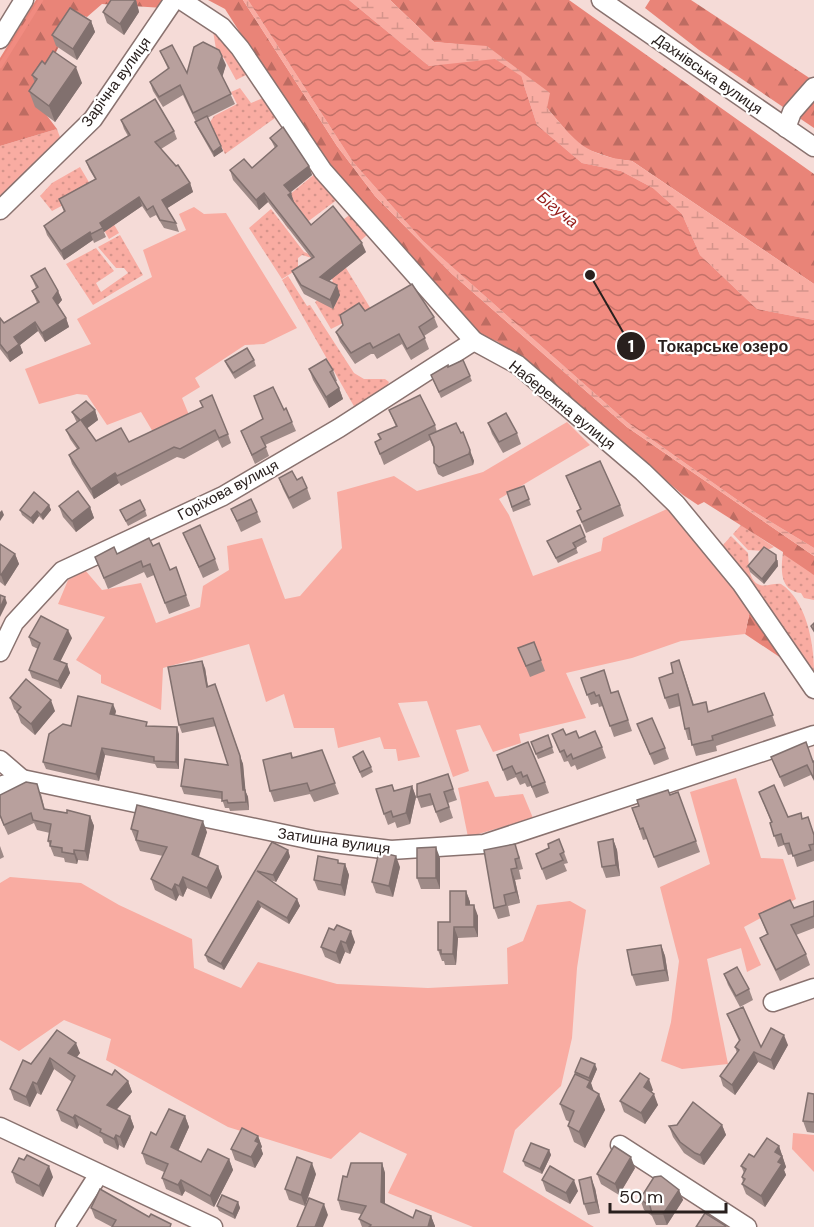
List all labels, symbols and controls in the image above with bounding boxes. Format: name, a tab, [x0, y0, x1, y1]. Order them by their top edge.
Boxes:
street label: Дахнівська вулиця	[650, 29, 766, 119]
street label: Зарічна вулиця	[77, 33, 155, 131]
water label: Бігуча	[533, 186, 583, 232]
callout: Токарське озеро	[616, 329, 800, 363]
text: 1	[628, 334, 634, 358]
text: Токарське озеро	[658, 336, 788, 357]
street label: Набережна вулиця	[505, 356, 619, 454]
street label: Горіхова вулиця	[174, 455, 282, 525]
street label: Затишна вулиця	[276, 823, 392, 859]
scale bar	[610, 1176, 726, 1214]
text: 50 m	[619, 1185, 663, 1209]

